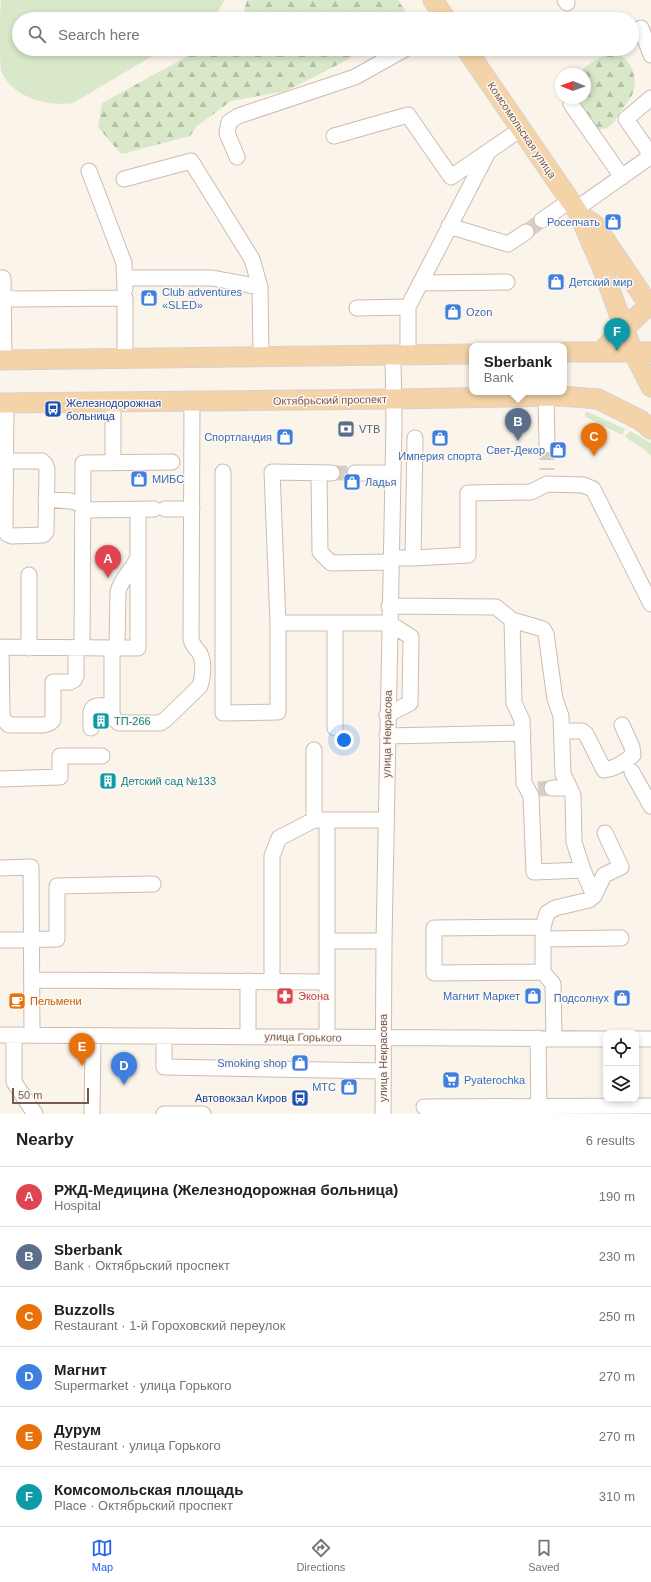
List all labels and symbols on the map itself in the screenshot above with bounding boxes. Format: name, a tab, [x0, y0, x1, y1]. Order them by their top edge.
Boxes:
north arrow	[555, 68, 591, 104]
street label: Комсомольская улица	[485, 80, 559, 181]
shop icon: Росепчать	[603, 212, 623, 232]
place label: Росепчать	[547, 216, 600, 228]
shop icon: Детский мир	[546, 272, 566, 292]
place label: Детский мир	[569, 276, 633, 288]
place label: Club adventures «SLED»	[162, 286, 243, 311]
shop icon: Club adventures «SLED»	[139, 288, 159, 308]
shop icon: Ozon	[443, 302, 463, 322]
place label: Ozon	[466, 306, 492, 318]
pin: F	[604, 318, 630, 351]
street label: Октябрьский проспект	[273, 393, 387, 407]
place label: Железнодорожная больница	[66, 397, 161, 422]
bus stop icon: Железнодорожная больница	[43, 399, 63, 419]
pin: B	[505, 408, 531, 441]
bank icon: VTB	[336, 419, 356, 439]
place label: VTB	[359, 423, 380, 435]
pin: C	[581, 423, 607, 456]
shop icon: Спортландия	[275, 427, 295, 447]
shop icon: Империя спорта	[430, 428, 450, 448]
place label: Спортландия	[204, 431, 272, 443]
shop icon: Свет-Декор	[548, 440, 568, 460]
place label: Свет-Декор	[486, 444, 545, 456]
place label: Империя спорта	[398, 450, 483, 462]
shop icon: МИБС	[129, 469, 149, 489]
shop icon: Ладья	[342, 472, 362, 492]
place label: МИБС	[152, 473, 184, 485]
place label: Ладья	[365, 476, 396, 488]
pin: A	[95, 545, 121, 578]
street label: улица Некрасова	[380, 689, 394, 778]
building icon: ТП-266	[91, 711, 111, 731]
place label: ТП-266	[114, 715, 151, 727]
your location	[334, 730, 354, 750]
building icon: Детский сад №133	[98, 771, 118, 791]
place label: Детский сад №133	[121, 775, 216, 787]
pharmacy icon: Экона	[275, 986, 295, 1006]
shop icon: Магнит Маркет	[523, 986, 543, 1006]
shop icon: Подсолнух	[612, 988, 632, 1008]
place label: Экона	[298, 990, 330, 1002]
place label: Магнит Маркет	[443, 990, 520, 1002]
cafe icon: Пельмени	[7, 991, 27, 1011]
place label: Подсолнух	[554, 992, 609, 1004]
place label: Пельмени	[30, 995, 82, 1007]
street label: улица Некрасова	[377, 1013, 389, 1102]
street label: улица Горького	[264, 1030, 342, 1044]
pin: E	[69, 1033, 95, 1066]
pin: D	[111, 1052, 137, 1085]
shop icon: Smoking shop	[290, 1053, 310, 1073]
place label: Smoking shop	[217, 1057, 287, 1069]
supermarket icon: Pyaterochka	[441, 1070, 461, 1090]
place label: Pyaterochka	[464, 1074, 526, 1086]
shop icon: МТС	[339, 1077, 359, 1097]
place label: МТС	[312, 1081, 336, 1093]
scale bar	[12, 1086, 89, 1105]
bus stop icon: Автовокзал Киров	[290, 1088, 310, 1108]
place label: Автовокзал Киров	[195, 1092, 287, 1104]

